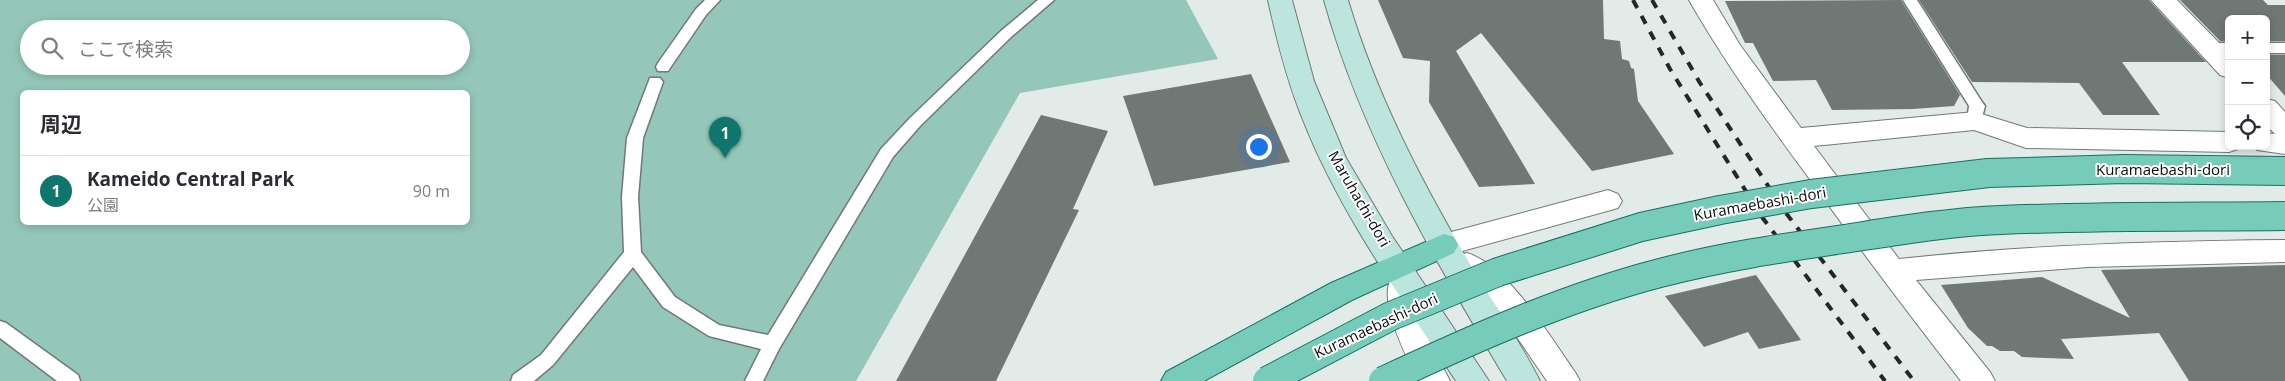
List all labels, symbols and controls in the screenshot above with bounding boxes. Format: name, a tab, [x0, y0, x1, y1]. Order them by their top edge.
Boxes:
map controls	[2225, 15, 2270, 150]
button: +	[2225, 15, 2270, 60]
search box	[20, 20, 470, 75]
icon: search	[38, 34, 66, 62]
text: ここで検索	[78, 36, 173, 62]
button: −	[2225, 60, 2270, 105]
button: locate	[2225, 105, 2270, 150]
text: 周辺	[40, 110, 82, 138]
pin: 1	[709, 117, 741, 158]
your location	[1246, 134, 1272, 160]
street label: Maruhachi-dori	[1324, 147, 1395, 250]
street label: Kuramaebashi-dori	[2096, 159, 2230, 179]
text: Kameido Central Park	[87, 166, 294, 192]
text: 1	[51, 180, 61, 202]
text: 90 m	[413, 180, 450, 202]
street label: Kuramaebashi-dori	[1692, 182, 1828, 225]
text: 公園	[87, 194, 119, 216]
street label: Kuramaebashi-dori	[1311, 288, 1441, 362]

